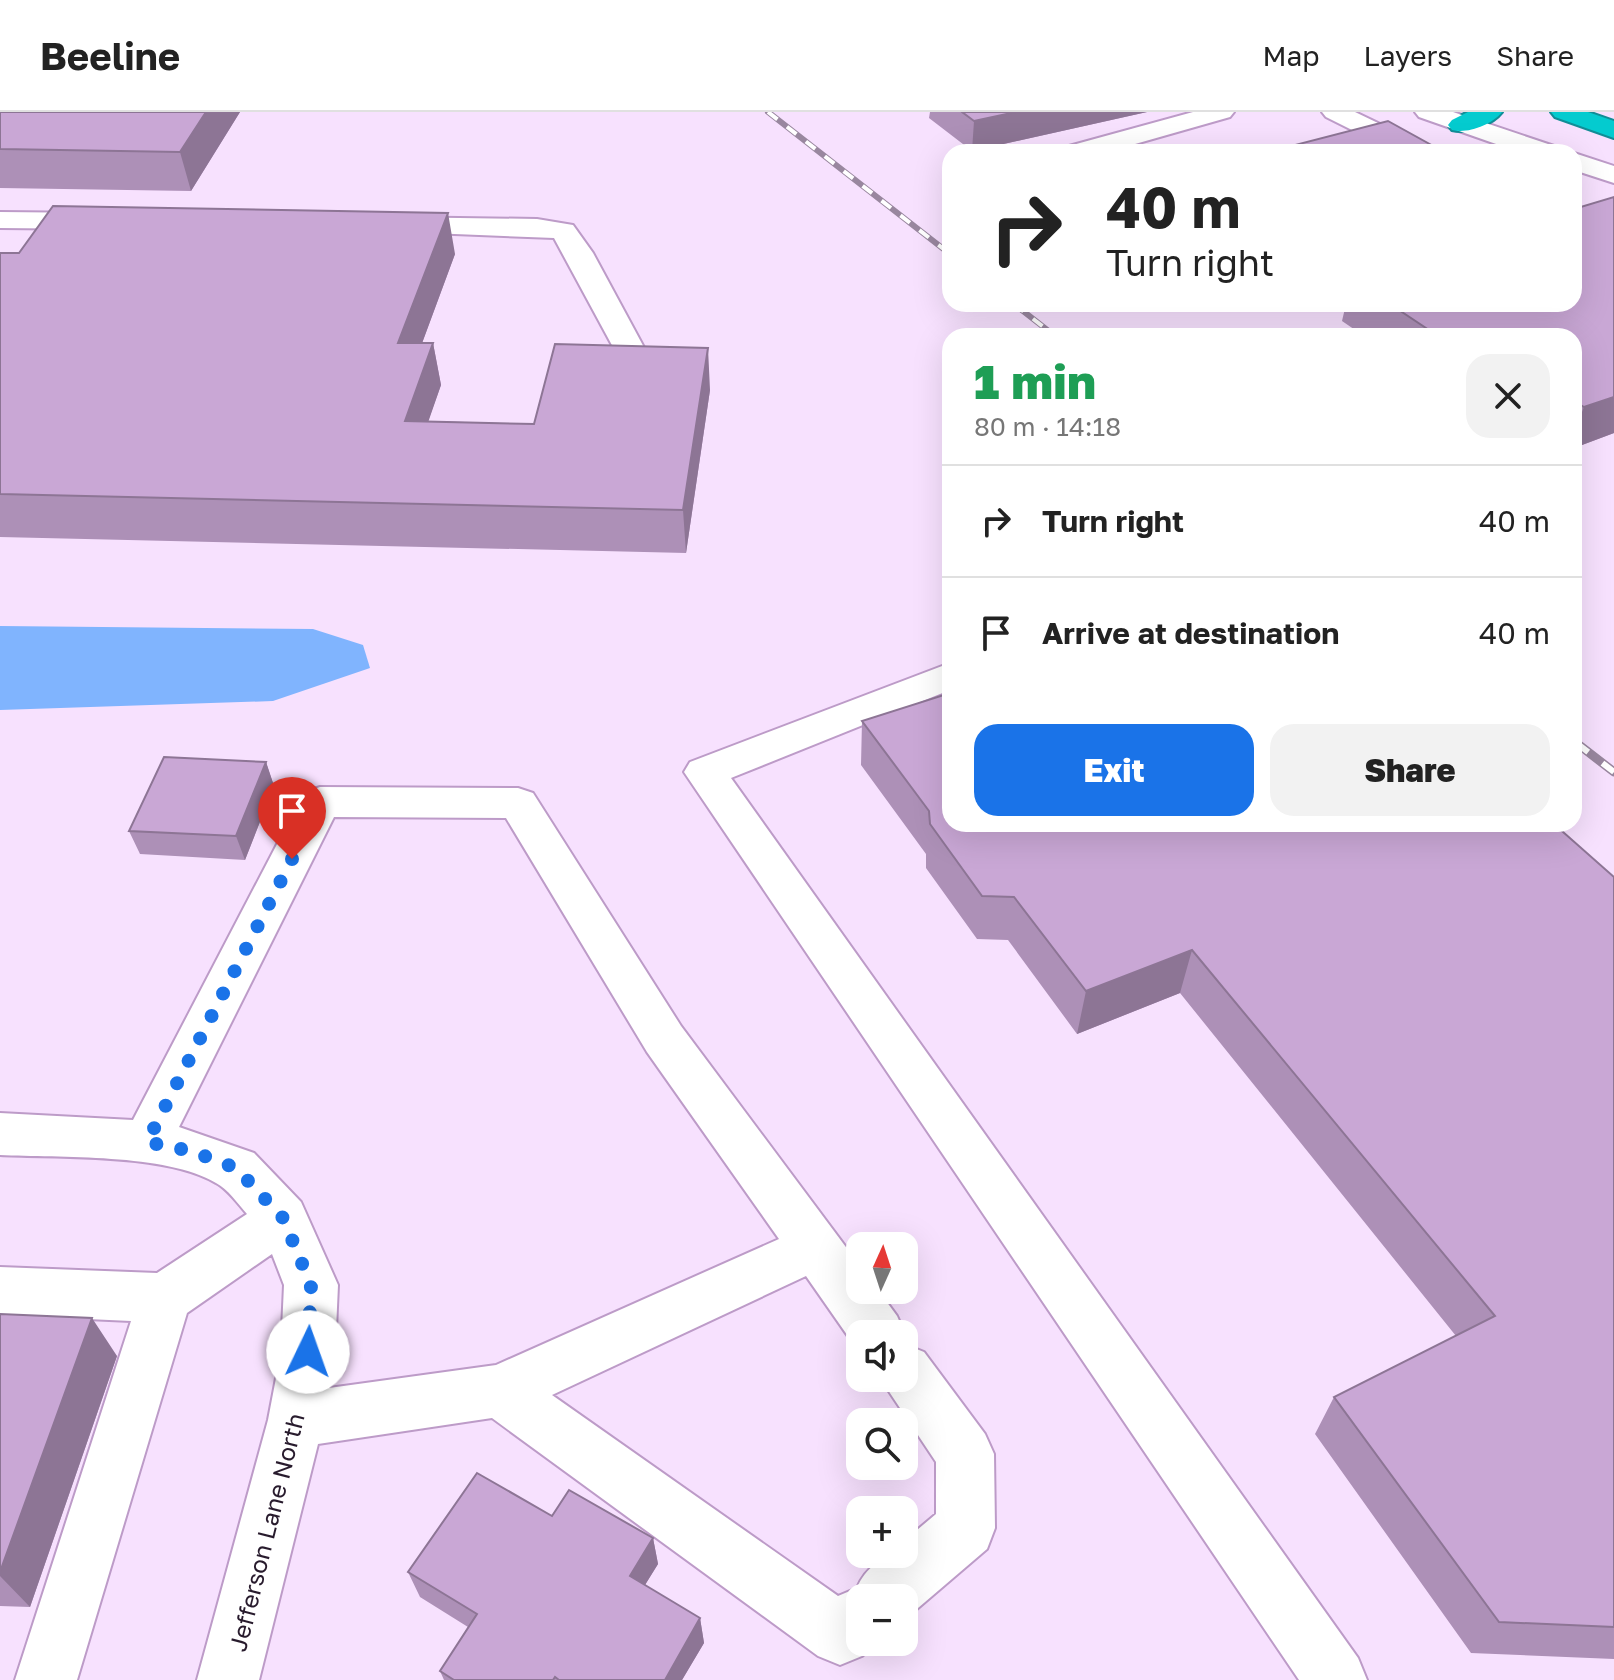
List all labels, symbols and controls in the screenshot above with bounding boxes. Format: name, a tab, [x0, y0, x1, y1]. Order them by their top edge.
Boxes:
text: Beeline	[40, 33, 180, 78]
text: Map	[1262, 39, 1320, 72]
text: Layers	[1364, 39, 1452, 72]
text: Share	[1496, 39, 1574, 72]
text: 40 m	[1106, 173, 1240, 240]
icon: right	[974, 176, 1078, 280]
text: Turn right	[1106, 241, 1274, 284]
text: 1 min	[974, 352, 1096, 410]
button: close	[1466, 354, 1550, 438]
text: 80 m · 14:18	[974, 411, 1121, 442]
icon: right	[974, 499, 1018, 543]
text: Turn right	[1042, 503, 1184, 539]
text: 40 m	[1479, 503, 1550, 539]
icon: arrive	[974, 611, 1018, 655]
text: Arrive at destination	[1042, 615, 1339, 651]
text: 40 m	[1479, 615, 1550, 651]
button: Exit	[974, 724, 1254, 816]
button: Share	[1270, 724, 1550, 816]
pin	[258, 777, 326, 859]
icon: arrive	[270, 789, 314, 833]
north arrow	[846, 1232, 918, 1304]
map controls	[846, 1232, 918, 1656]
position arrow	[266, 1310, 350, 1394]
button: sound	[846, 1320, 918, 1392]
button: search	[846, 1408, 918, 1480]
street label: Jefferson Lane North	[222, 1410, 310, 1654]
button: +	[846, 1496, 918, 1568]
button: −	[846, 1584, 918, 1656]

